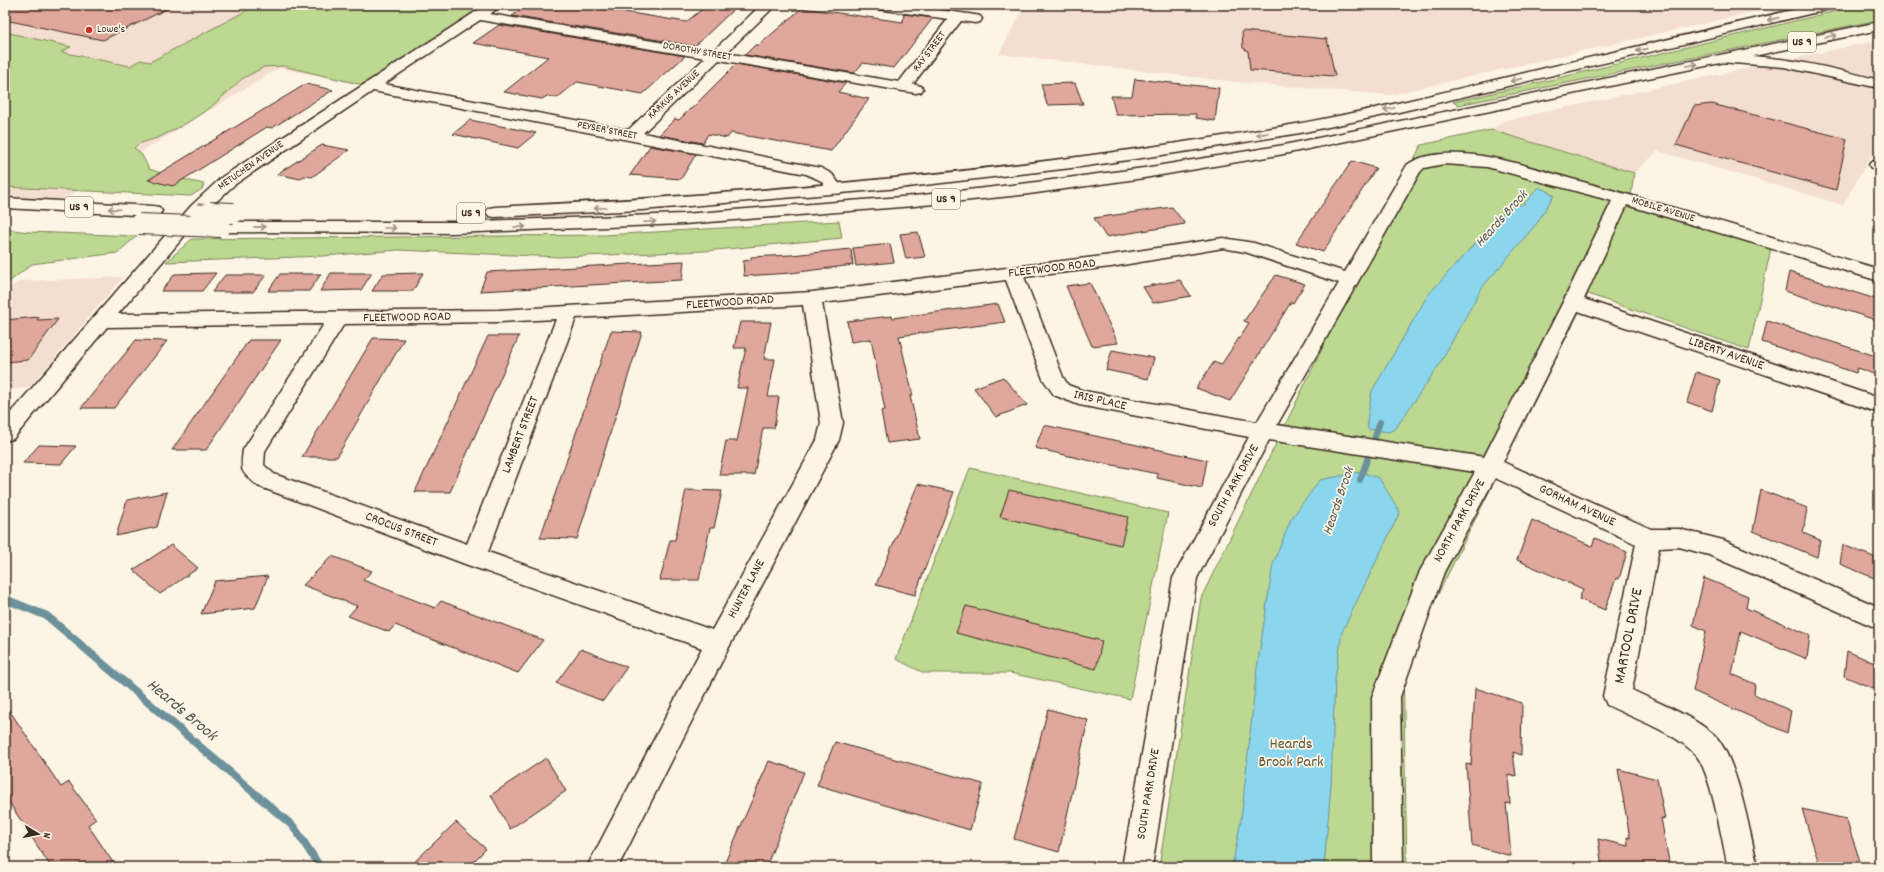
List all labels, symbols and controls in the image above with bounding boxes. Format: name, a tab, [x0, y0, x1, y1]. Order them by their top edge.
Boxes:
one-way arrow	[1767, 15, 1780, 23]
place label: Lowe's	[97, 22, 125, 38]
marker: Lowe's	[84, 25, 94, 35]
street label: RAY STREET	[909, 28, 951, 76]
one-way arrow	[1824, 31, 1837, 39]
road number: US 9	[1788, 32, 1816, 52]
street label: DOROTHY STREET	[662, 38, 733, 66]
one-way arrow	[1636, 47, 1649, 54]
one-way arrow	[1685, 61, 1698, 69]
street label: KARKUS AVENUE	[644, 67, 704, 123]
one-way arrow	[1510, 77, 1523, 84]
one-way arrow	[1383, 106, 1396, 114]
street label: PEYSER STREET	[576, 117, 639, 145]
one-way arrow	[1256, 131, 1269, 139]
street label: METUCHEN AVENUE	[215, 137, 287, 195]
water label: Heards Brook	[1471, 185, 1534, 252]
road number: US 9	[932, 189, 960, 209]
street label: MOBILE AVENUE	[1629, 193, 1697, 227]
road number: US 9	[65, 197, 93, 217]
road number: US 9	[457, 203, 485, 223]
one-way arrow	[594, 204, 607, 211]
one-way arrow	[108, 205, 121, 213]
one-way arrow	[643, 218, 656, 226]
one-way arrow	[513, 223, 526, 231]
one-way arrow	[253, 224, 266, 231]
one-way arrow	[383, 224, 396, 232]
street label: FLEETWOOD ROAD	[1007, 254, 1097, 284]
street label: FLEETWOOD ROAD	[686, 290, 775, 316]
street label: FLEETWOOD ROAD	[363, 308, 451, 328]
street label: LIBERTY AVENUE	[1686, 332, 1766, 376]
street label: IRIS PLACE	[1072, 386, 1128, 416]
street label: LAMBERT STREET	[498, 394, 544, 476]
street label: SOUTH PARK DRIVE	[1203, 441, 1265, 531]
water label: Heards Brook	[1318, 463, 1360, 538]
street label: NORTH PARK DRIVE	[1429, 476, 1491, 566]
street label: GORHAM AVENUE	[1536, 480, 1619, 532]
street label: CROCUS STREET	[362, 508, 440, 552]
street label: HUNTER LANE	[723, 556, 771, 622]
street label: MARTOOL DRIVE	[1608, 586, 1650, 686]
water label: Heards Brook	[140, 674, 223, 749]
park label: Heards Brook Park	[1258, 733, 1324, 774]
street label: SOUTH PARK DRIVE	[1132, 747, 1166, 841]
north arrow	[18, 814, 58, 854]
text: N	[37, 831, 54, 840]

